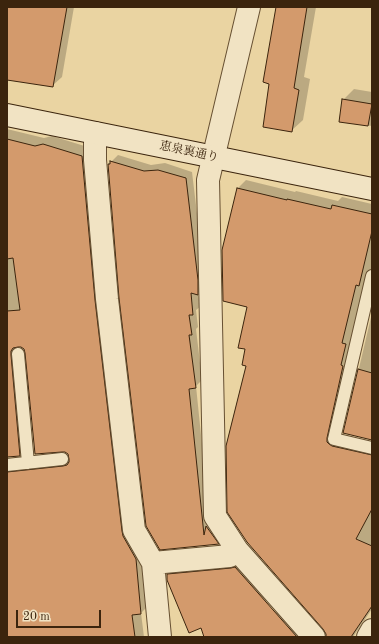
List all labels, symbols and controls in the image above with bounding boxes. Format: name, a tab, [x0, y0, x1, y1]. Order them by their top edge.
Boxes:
street label: 恵泉裏通り	[158, 139, 220, 165]
scale bar	[18, 602, 103, 628]
text: 20 m	[23, 611, 50, 623]

